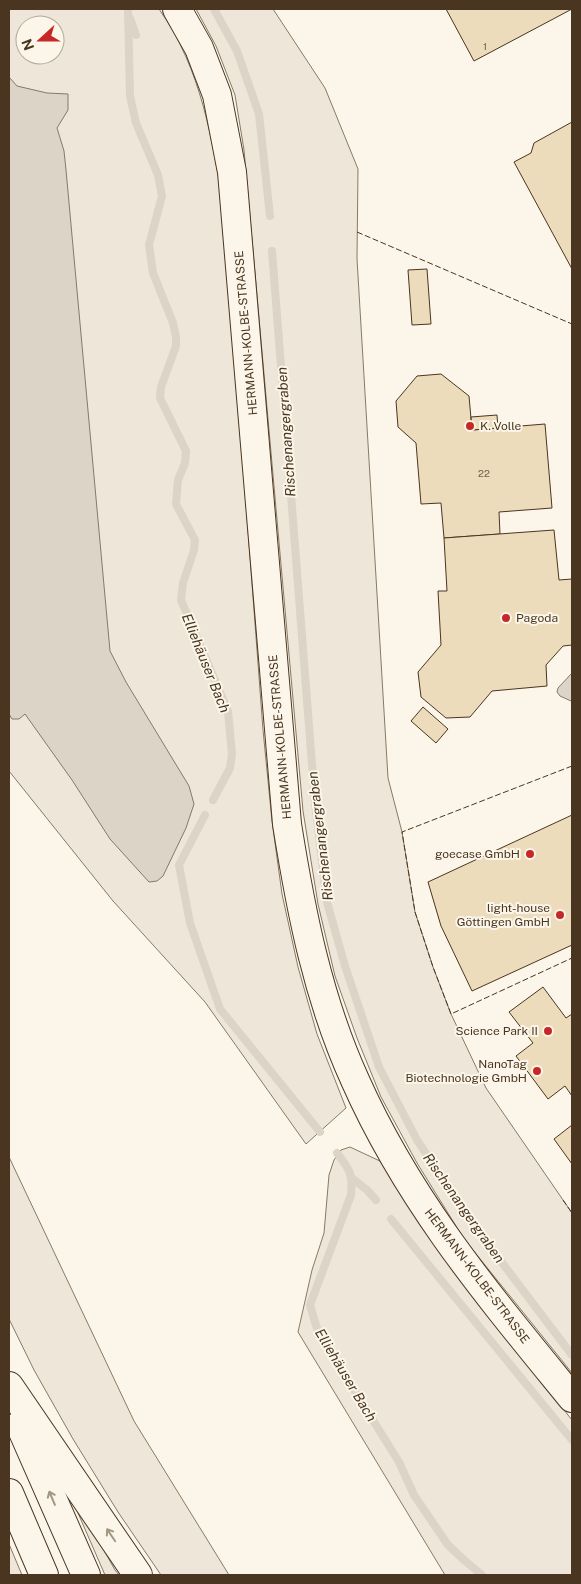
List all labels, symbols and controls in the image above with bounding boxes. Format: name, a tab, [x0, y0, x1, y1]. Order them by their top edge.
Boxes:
north arrow	[15, 15, 65, 65]
text: N	[18, 37, 37, 53]
house number: 1	[483, 40, 487, 52]
street label: HERMANN-KOLBE-STRASSE	[232, 250, 260, 416]
water label: Rischenangergraben	[273, 366, 299, 498]
place label: K. Volle	[480, 419, 522, 433]
marker: K. Volle	[464, 420, 476, 432]
house number: 22	[478, 467, 490, 479]
water label: Elliehäuser Bach	[179, 611, 233, 715]
place label: Pagoda	[516, 611, 558, 625]
marker: Pagoda	[500, 612, 512, 624]
street label: HERMANN-KOLBE-STRASSE	[266, 654, 294, 820]
water label: Rischenangergraben	[304, 770, 336, 902]
place label: goecase GmbH	[435, 847, 520, 861]
marker: goecase GmbH	[524, 848, 536, 860]
place label: light-house Göttingen GmbH	[457, 901, 550, 929]
marker: light-house Göttingen GmbH	[554, 909, 566, 921]
place label: Science Park II	[455, 1024, 538, 1038]
marker: Science Park II	[542, 1025, 554, 1037]
place label: NanoTag Biotechnologie GmbH	[406, 1057, 527, 1085]
marker: NanoTag Biotechnologie GmbH	[531, 1065, 543, 1077]
water label: Rischenangergraben	[420, 1150, 508, 1266]
street label: HERMANN-KOLBE-STRASSE	[422, 1206, 532, 1346]
water label: Elliehäuser Bach	[312, 1326, 380, 1424]
one-way arrow	[47, 1491, 57, 1506]
one-way arrow	[105, 1528, 116, 1542]

